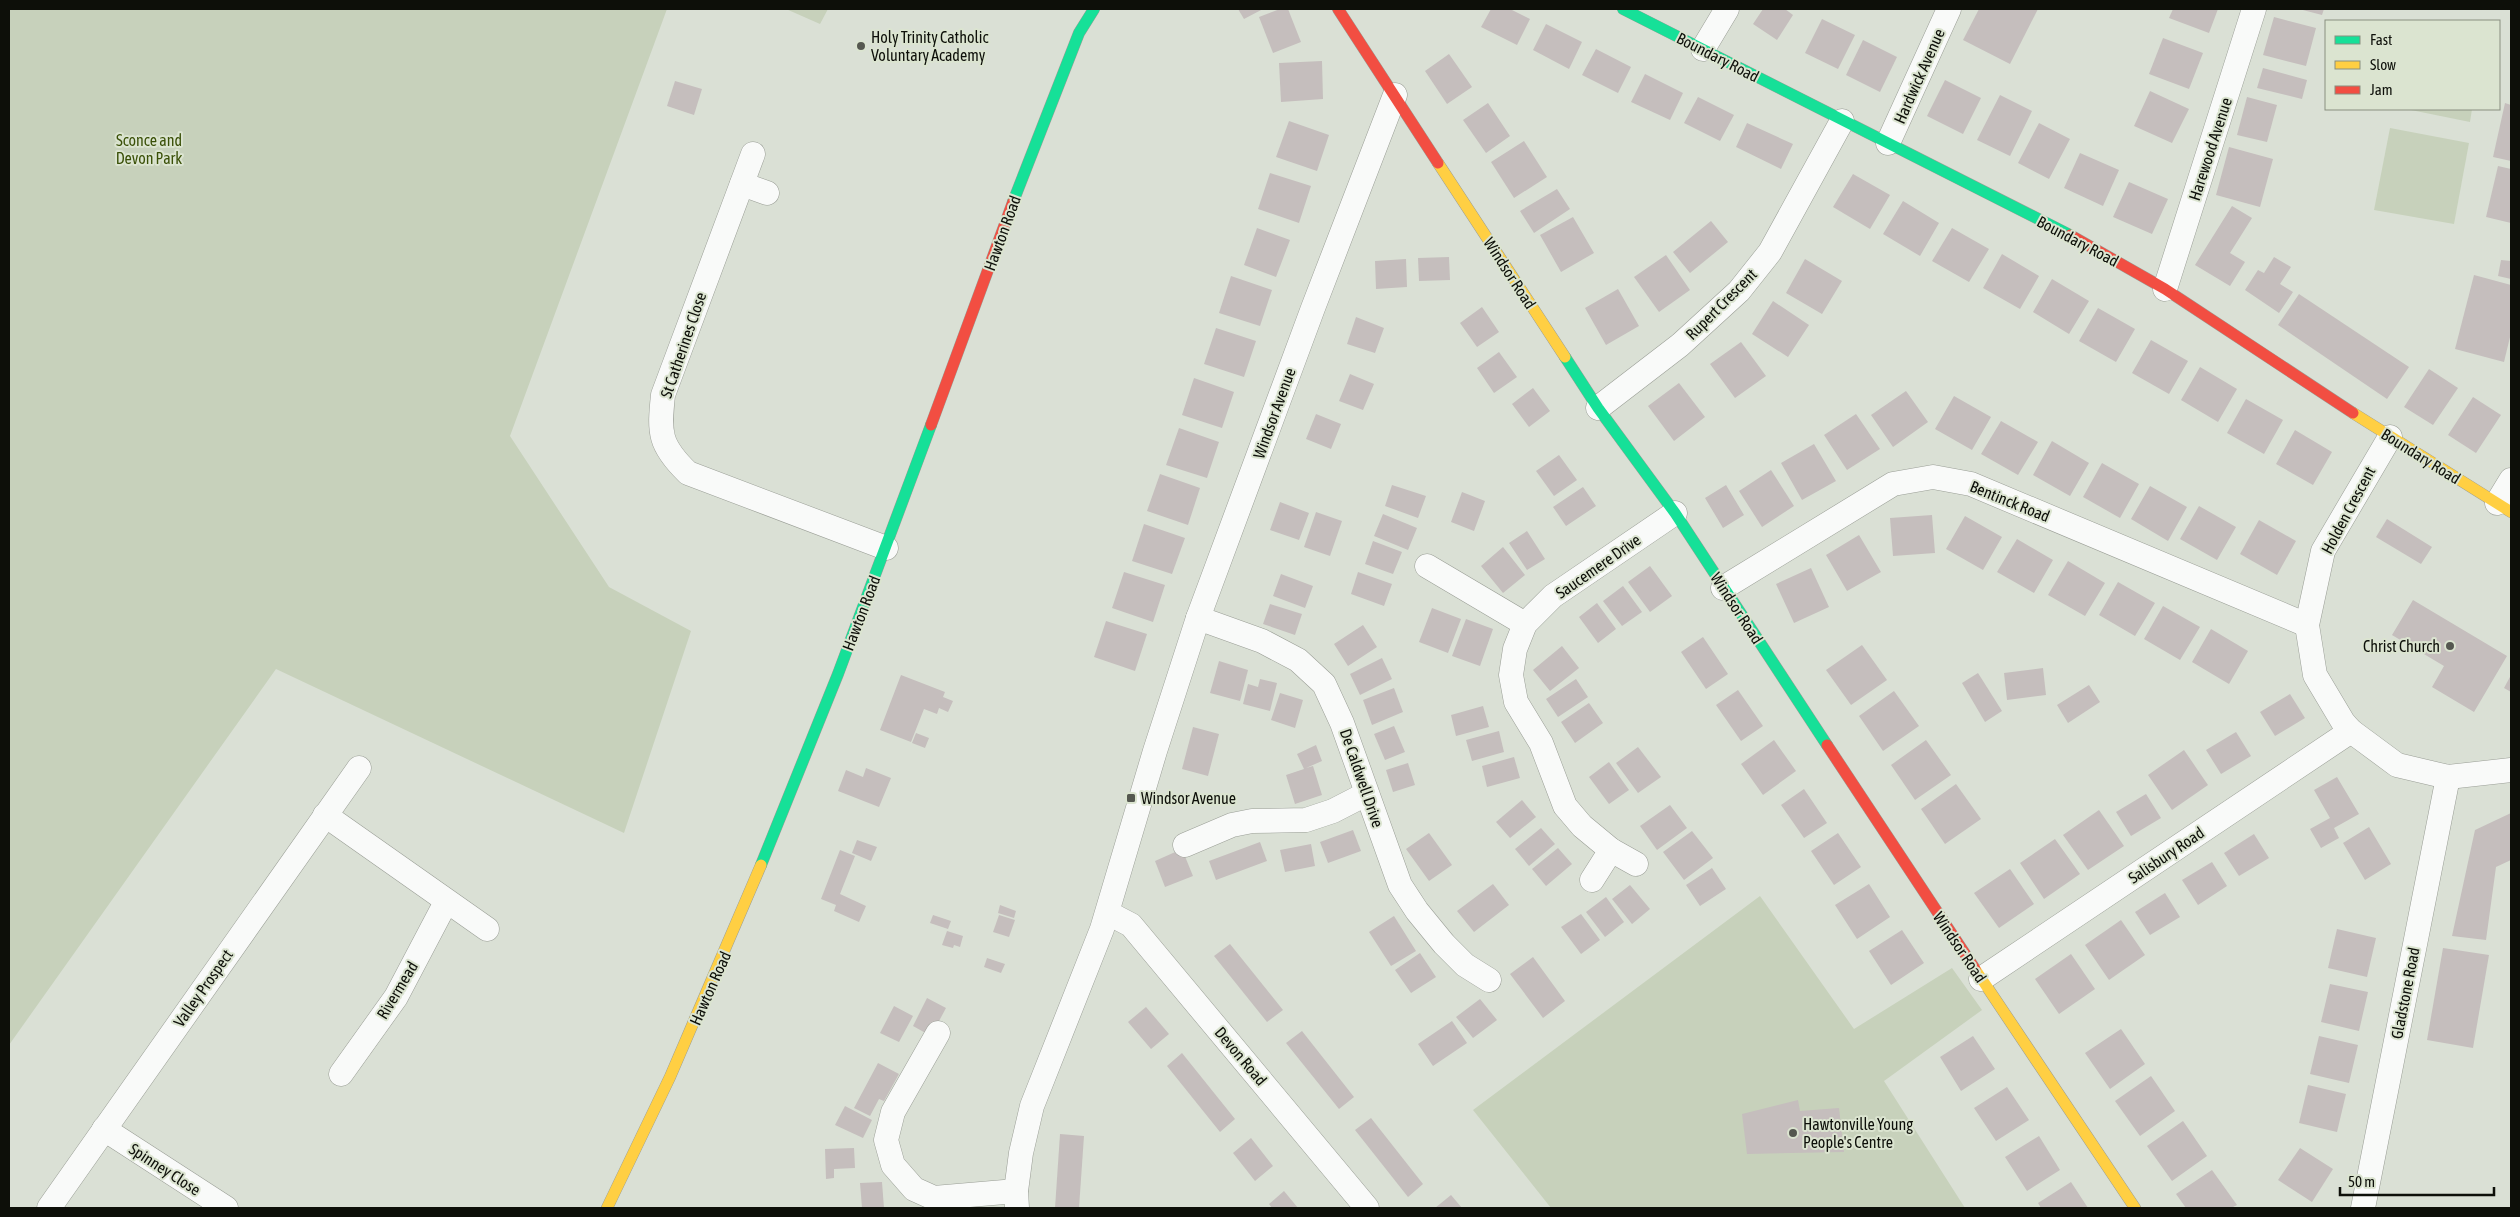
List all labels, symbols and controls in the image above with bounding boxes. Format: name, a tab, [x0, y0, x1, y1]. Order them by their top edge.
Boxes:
legend	[2325, 20, 2500, 110]
street label: Hardwick Avenue	[1890, 26, 1948, 126]
place label: Holy Trinity Catholic Voluntary Academy	[871, 28, 988, 65]
street label: Boundary Road	[1674, 29, 1762, 86]
text: Fast	[2370, 31, 2392, 48]
marker: Holy Trinity Catholic Voluntary Academy	[855, 40, 867, 52]
text: Slow	[2370, 56, 2396, 73]
text: Jam	[2370, 81, 2393, 98]
street label: Harewood Avenue	[2185, 95, 2235, 203]
park label: Sconce and Devon Park	[116, 131, 182, 167]
street label: Hawton Road	[980, 193, 1024, 273]
street label: Boundary Road	[2034, 212, 2122, 271]
street label: Windsor Road	[1480, 234, 1540, 312]
street label: Rupert Crescent	[1682, 265, 1761, 344]
street label: St Catherines Close	[656, 290, 710, 400]
street label: Windsor Avenue	[1249, 365, 1299, 461]
street label: Boundary Road	[2378, 425, 2464, 488]
street label: Holden Crescent	[2317, 463, 2379, 557]
street label: Bentinck Road	[1968, 477, 2052, 525]
street label: Saucemere Drive	[1552, 530, 1644, 602]
street label: Windsor Road	[1707, 569, 1767, 647]
street label: Hawton Road	[838, 573, 884, 653]
place label: Christ Church	[2363, 637, 2440, 655]
marker: Christ Church	[2444, 640, 2456, 652]
street label: De Caldwell Drive	[1337, 726, 1387, 830]
place label: Windsor Avenue	[1141, 789, 1236, 807]
marker: Windsor Avenue	[1125, 792, 1137, 804]
street label: Salisbury Road	[2125, 823, 2208, 888]
street label: Windsor Road	[1930, 908, 1990, 986]
street label: Valley Prospect	[170, 946, 237, 1031]
street label: Gladstone Road	[2387, 946, 2423, 1040]
street label: Hawton Road	[686, 948, 734, 1028]
street label: Rivermead	[373, 958, 421, 1022]
street label: Devon Road	[1211, 1023, 1271, 1089]
place label: Hawtonville Young People's Centre	[1803, 1115, 1913, 1152]
marker: Hawtonville Young People's Centre	[1787, 1127, 1799, 1139]
street label: Spinney Close	[126, 1139, 204, 1199]
scale bar	[2340, 1164, 2494, 1196]
text: 50 m	[2348, 1173, 2375, 1190]

